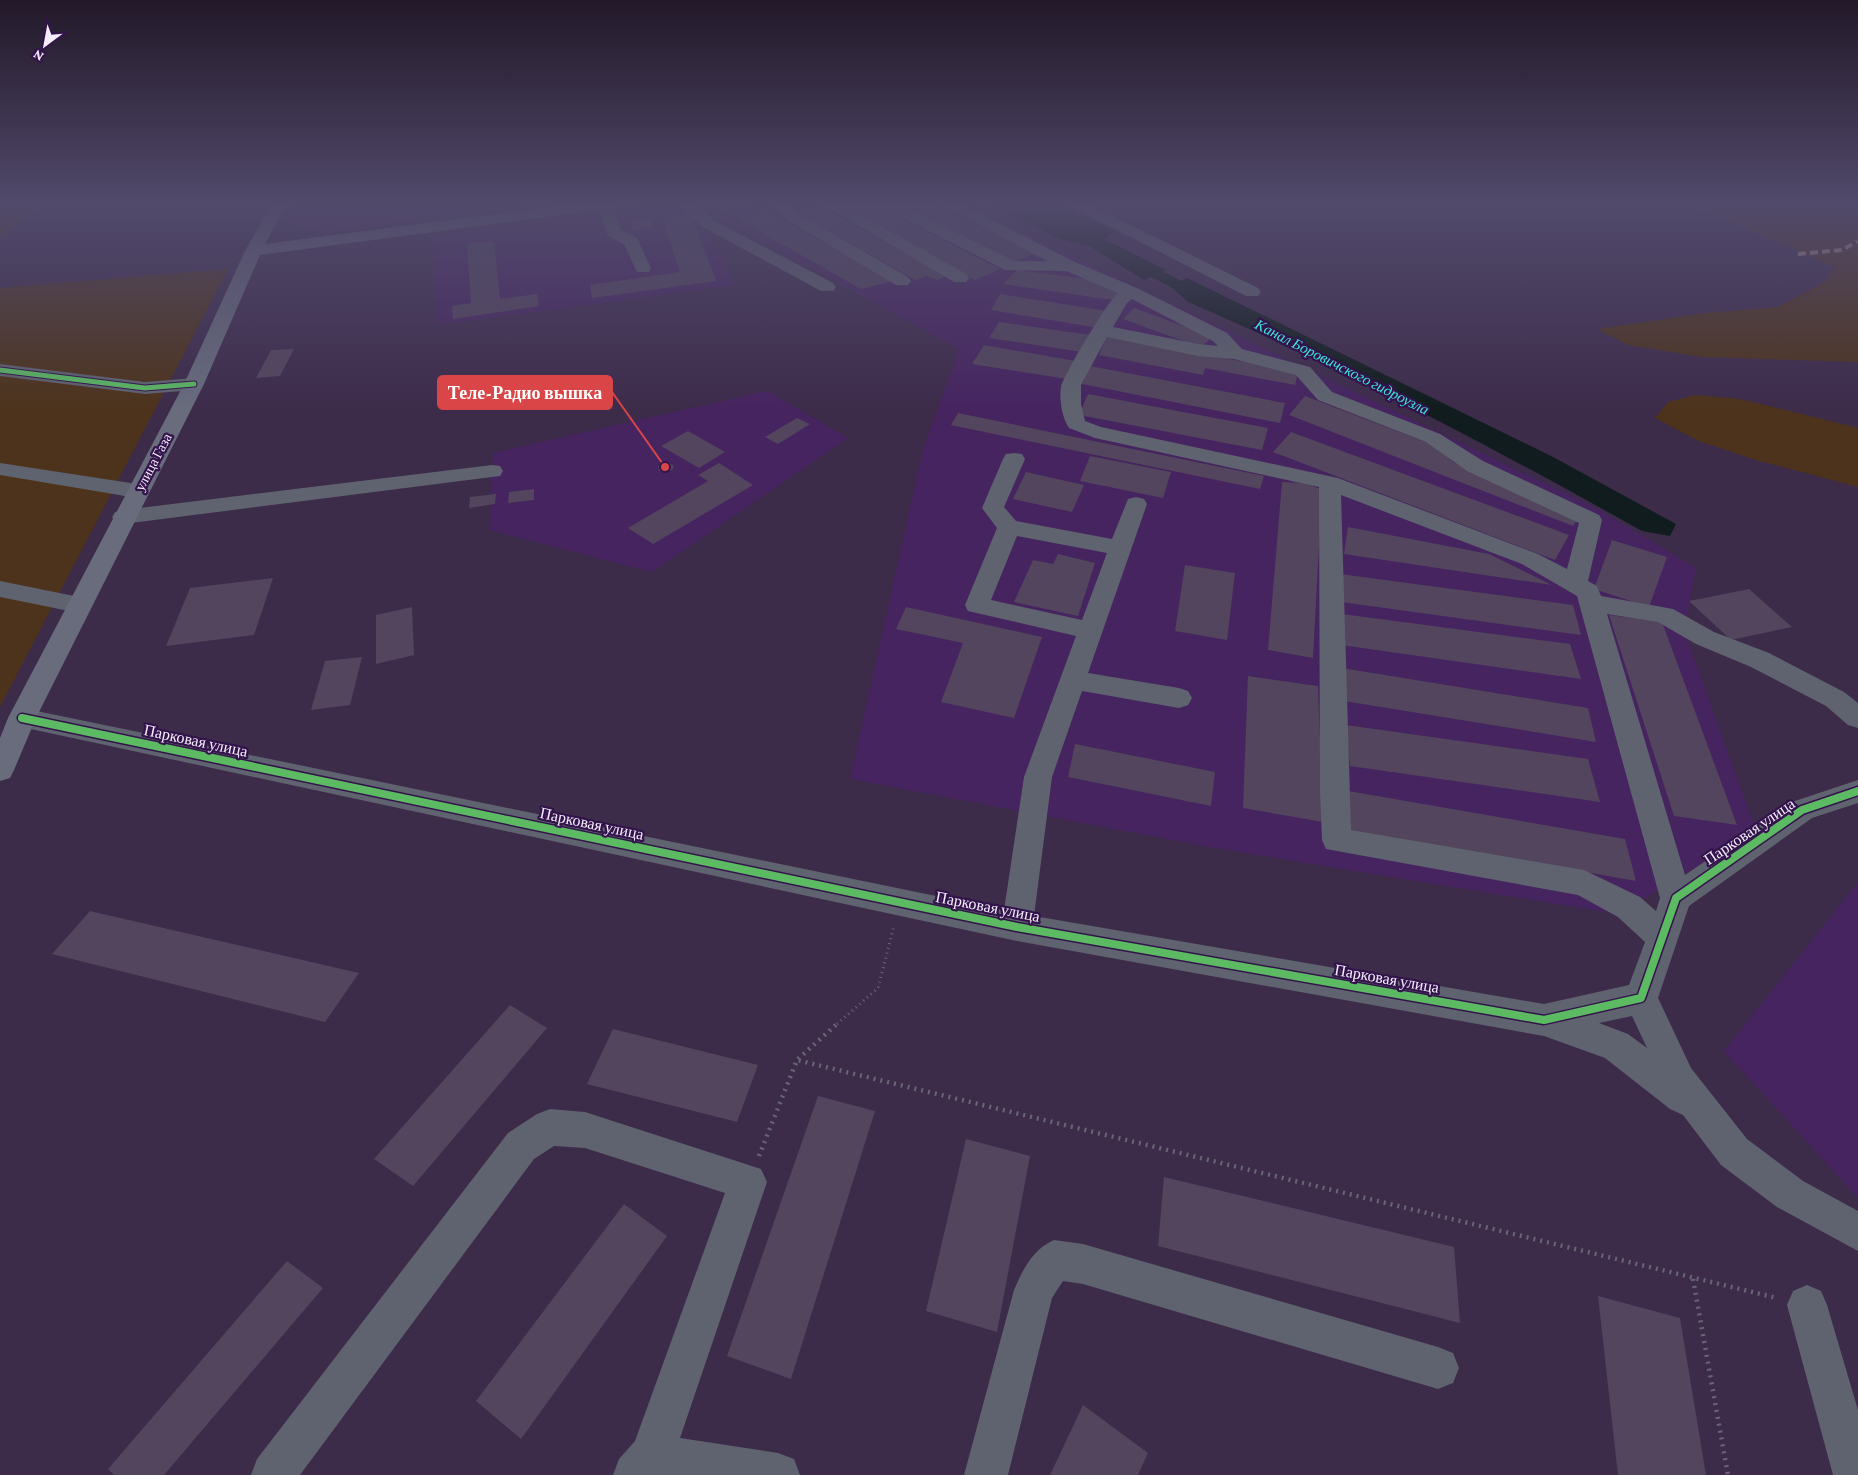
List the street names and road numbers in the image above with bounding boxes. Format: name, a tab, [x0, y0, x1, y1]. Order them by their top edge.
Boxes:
street label: улица Газа	[131, 430, 175, 494]
street label: Парковая улица	[142, 721, 249, 761]
street label: Парковая улица	[1701, 795, 1799, 869]
street label: Парковая улица	[538, 804, 645, 844]
street label: Парковая улица	[934, 888, 1042, 926]
street label: Парковая улица	[1333, 961, 1441, 997]

